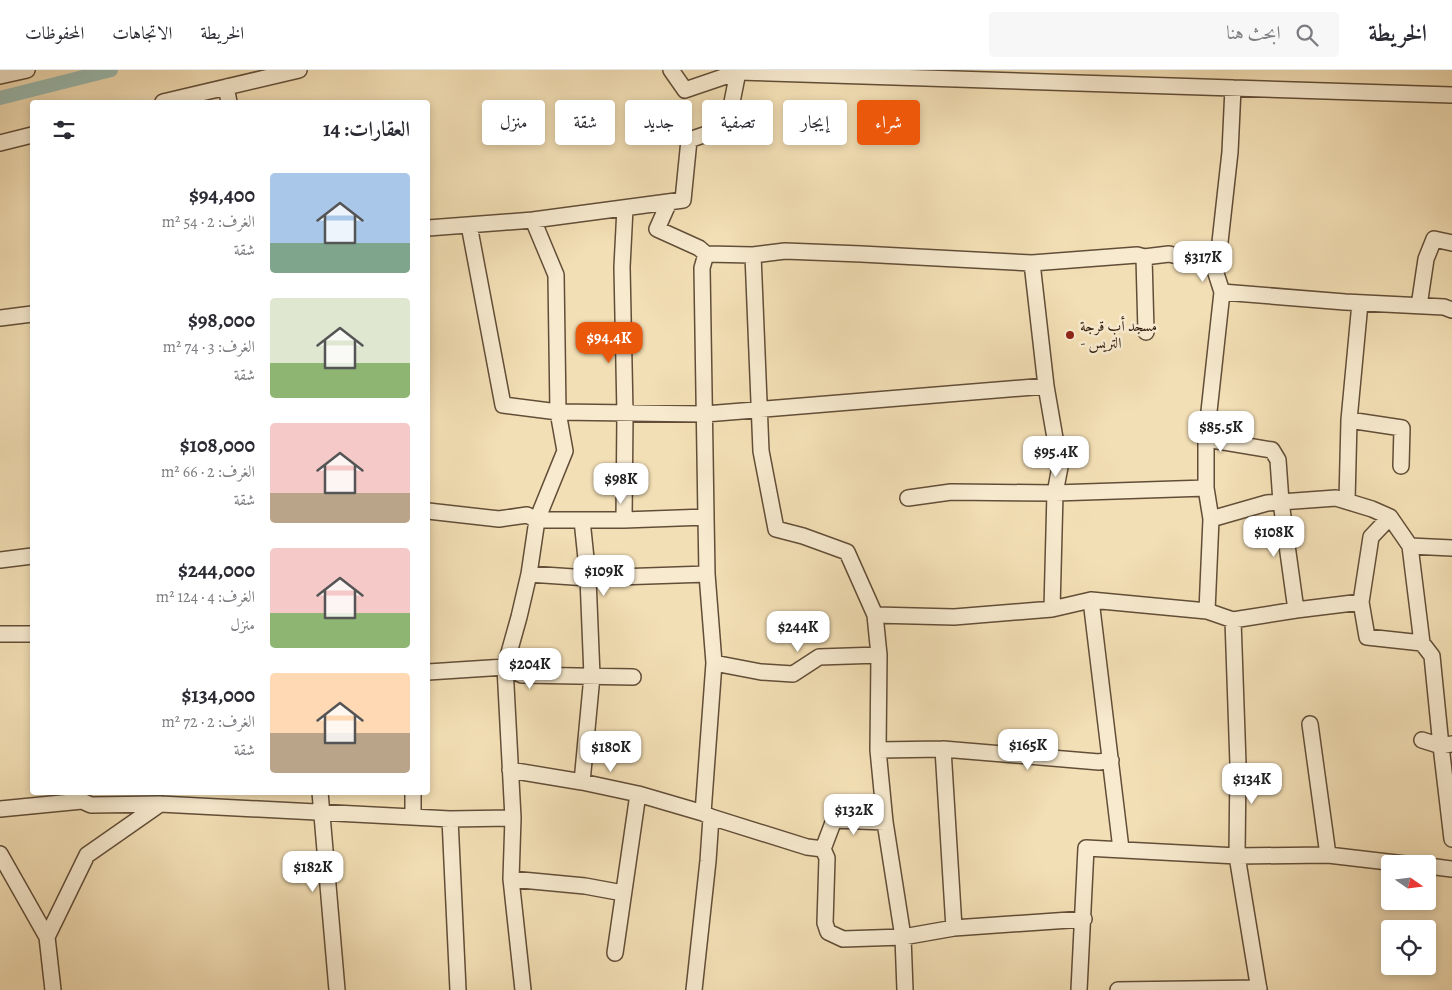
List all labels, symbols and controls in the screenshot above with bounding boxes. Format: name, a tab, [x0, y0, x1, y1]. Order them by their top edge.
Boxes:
search box	[989, 12, 1339, 57]
text: الخريطة	[1369, 17, 1427, 49]
text: ابحث هنا	[1226, 20, 1281, 46]
text: المحفوظات	[25, 21, 84, 45]
text: الاتجاهات	[112, 21, 172, 45]
text: الخريطة	[200, 21, 244, 45]
icon: search	[1293, 21, 1321, 49]
chip: منزل	[482, 100, 545, 145]
chip: شقة	[555, 100, 615, 145]
chip: جديد	[625, 100, 692, 145]
chip: تصفية	[702, 100, 773, 145]
chip: إيجار	[783, 100, 847, 145]
chip: شراء	[857, 100, 920, 145]
text: العقارات: 14	[323, 115, 410, 143]
icon: filters	[50, 116, 78, 144]
text: $94,400	[189, 181, 255, 209]
icon: home	[310, 193, 370, 253]
text: الغرف: 2 · 54 m²	[162, 211, 255, 233]
text: شقة	[234, 239, 255, 261]
pin: $317K	[1168, 240, 1238, 283]
text: $317K	[1184, 246, 1222, 268]
text: $98,000	[188, 306, 255, 334]
place label: مسجد أب قرجة - التريس	[1080, 315, 1157, 353]
icon: home	[310, 318, 370, 378]
pin: $94.4K	[568, 322, 650, 364]
text: $94.4K	[587, 327, 631, 349]
marker: مسجد أب قرجة - التريس	[1064, 329, 1076, 341]
text: الغرف: 3 · 74 m²	[163, 336, 255, 358]
text: شقة	[234, 364, 255, 386]
pin: $85.5K	[1180, 410, 1262, 453]
text: $85.5K	[1199, 416, 1243, 438]
text: $108,000	[180, 431, 255, 459]
pin: $95.4K	[1015, 436, 1097, 478]
text: $95.4K	[1034, 441, 1078, 463]
icon: home	[310, 443, 370, 503]
text: الغرف: 2 · 66 m²	[161, 461, 255, 483]
pin: $98K	[591, 462, 651, 505]
text: $98K	[604, 468, 638, 490]
text: شقة	[234, 489, 255, 511]
pin: $108K	[1239, 516, 1309, 558]
text: $108K	[1254, 521, 1294, 543]
pin: $109K	[569, 554, 639, 597]
text: $244,000	[178, 556, 255, 584]
text: $109K	[584, 560, 624, 582]
icon: home	[310, 568, 370, 628]
text: الغرف: 4 · 124 m²	[156, 586, 255, 608]
pin: $244K	[763, 610, 833, 653]
text: منزل	[230, 614, 255, 636]
text: $244K	[778, 616, 818, 638]
pin: $204K	[495, 648, 565, 690]
text: $204K	[509, 653, 551, 675]
text: $134,000	[181, 681, 255, 709]
icon: home	[310, 693, 370, 753]
text: الغرف: 2 · 72 m²	[161, 711, 255, 733]
pin: $165K	[993, 728, 1063, 771]
pin: $180K	[576, 730, 646, 773]
text: $165K	[1009, 734, 1047, 756]
text: $180K	[591, 736, 631, 758]
text: شقة	[234, 739, 255, 761]
pin: $134K	[1217, 762, 1287, 805]
text: $134K	[1233, 768, 1271, 790]
pin: $132K	[819, 794, 889, 836]
text: $132K	[835, 799, 873, 821]
pin: $182K	[278, 850, 348, 893]
north arrow	[1381, 855, 1436, 910]
map controls	[1381, 855, 1436, 975]
text: $182K	[293, 856, 333, 878]
button: locate	[1381, 920, 1436, 975]

